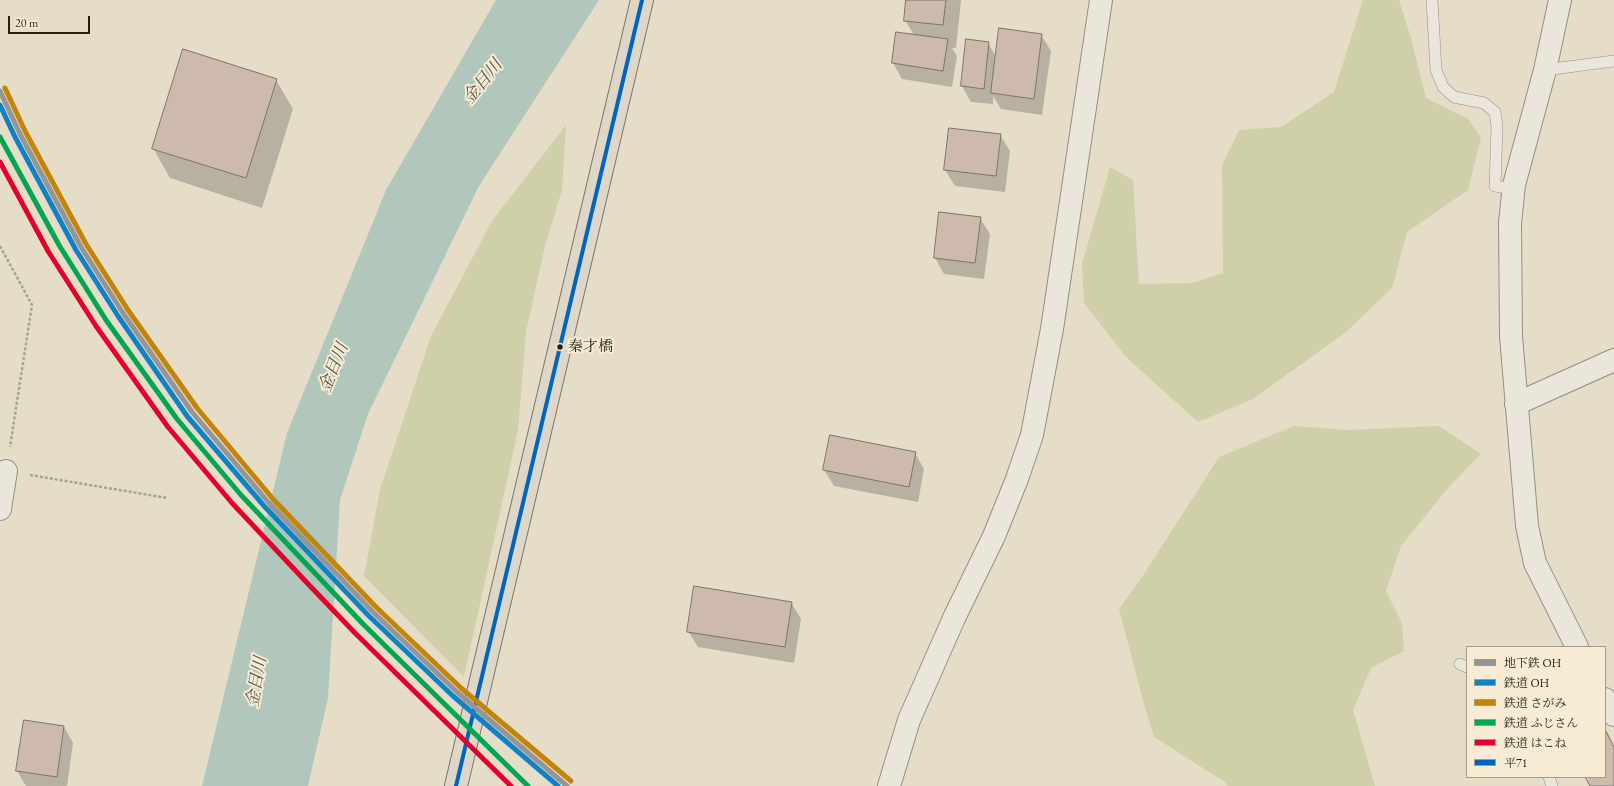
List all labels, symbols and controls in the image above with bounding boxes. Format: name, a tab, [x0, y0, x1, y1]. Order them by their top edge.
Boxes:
scale bar	[10, 8, 92, 34]
text: 20 m	[15, 15, 38, 31]
water label: 金目川	[459, 56, 507, 108]
place label: 秦才橋	[568, 338, 613, 356]
water label: 金目川	[315, 341, 353, 395]
marker: 秦才橋	[555, 342, 565, 352]
legend	[1466, 646, 1606, 778]
water label: 金目川	[243, 655, 271, 709]
text: 地下鉄 OH	[1504, 655, 1561, 671]
text: 鉄道 OH	[1504, 675, 1549, 691]
text: 鉄道 さがみ	[1504, 695, 1566, 711]
text: 鉄道 ふじさん	[1504, 715, 1578, 731]
text: 鉄道 はこね	[1504, 735, 1566, 751]
text: 平71	[1504, 755, 1528, 771]

